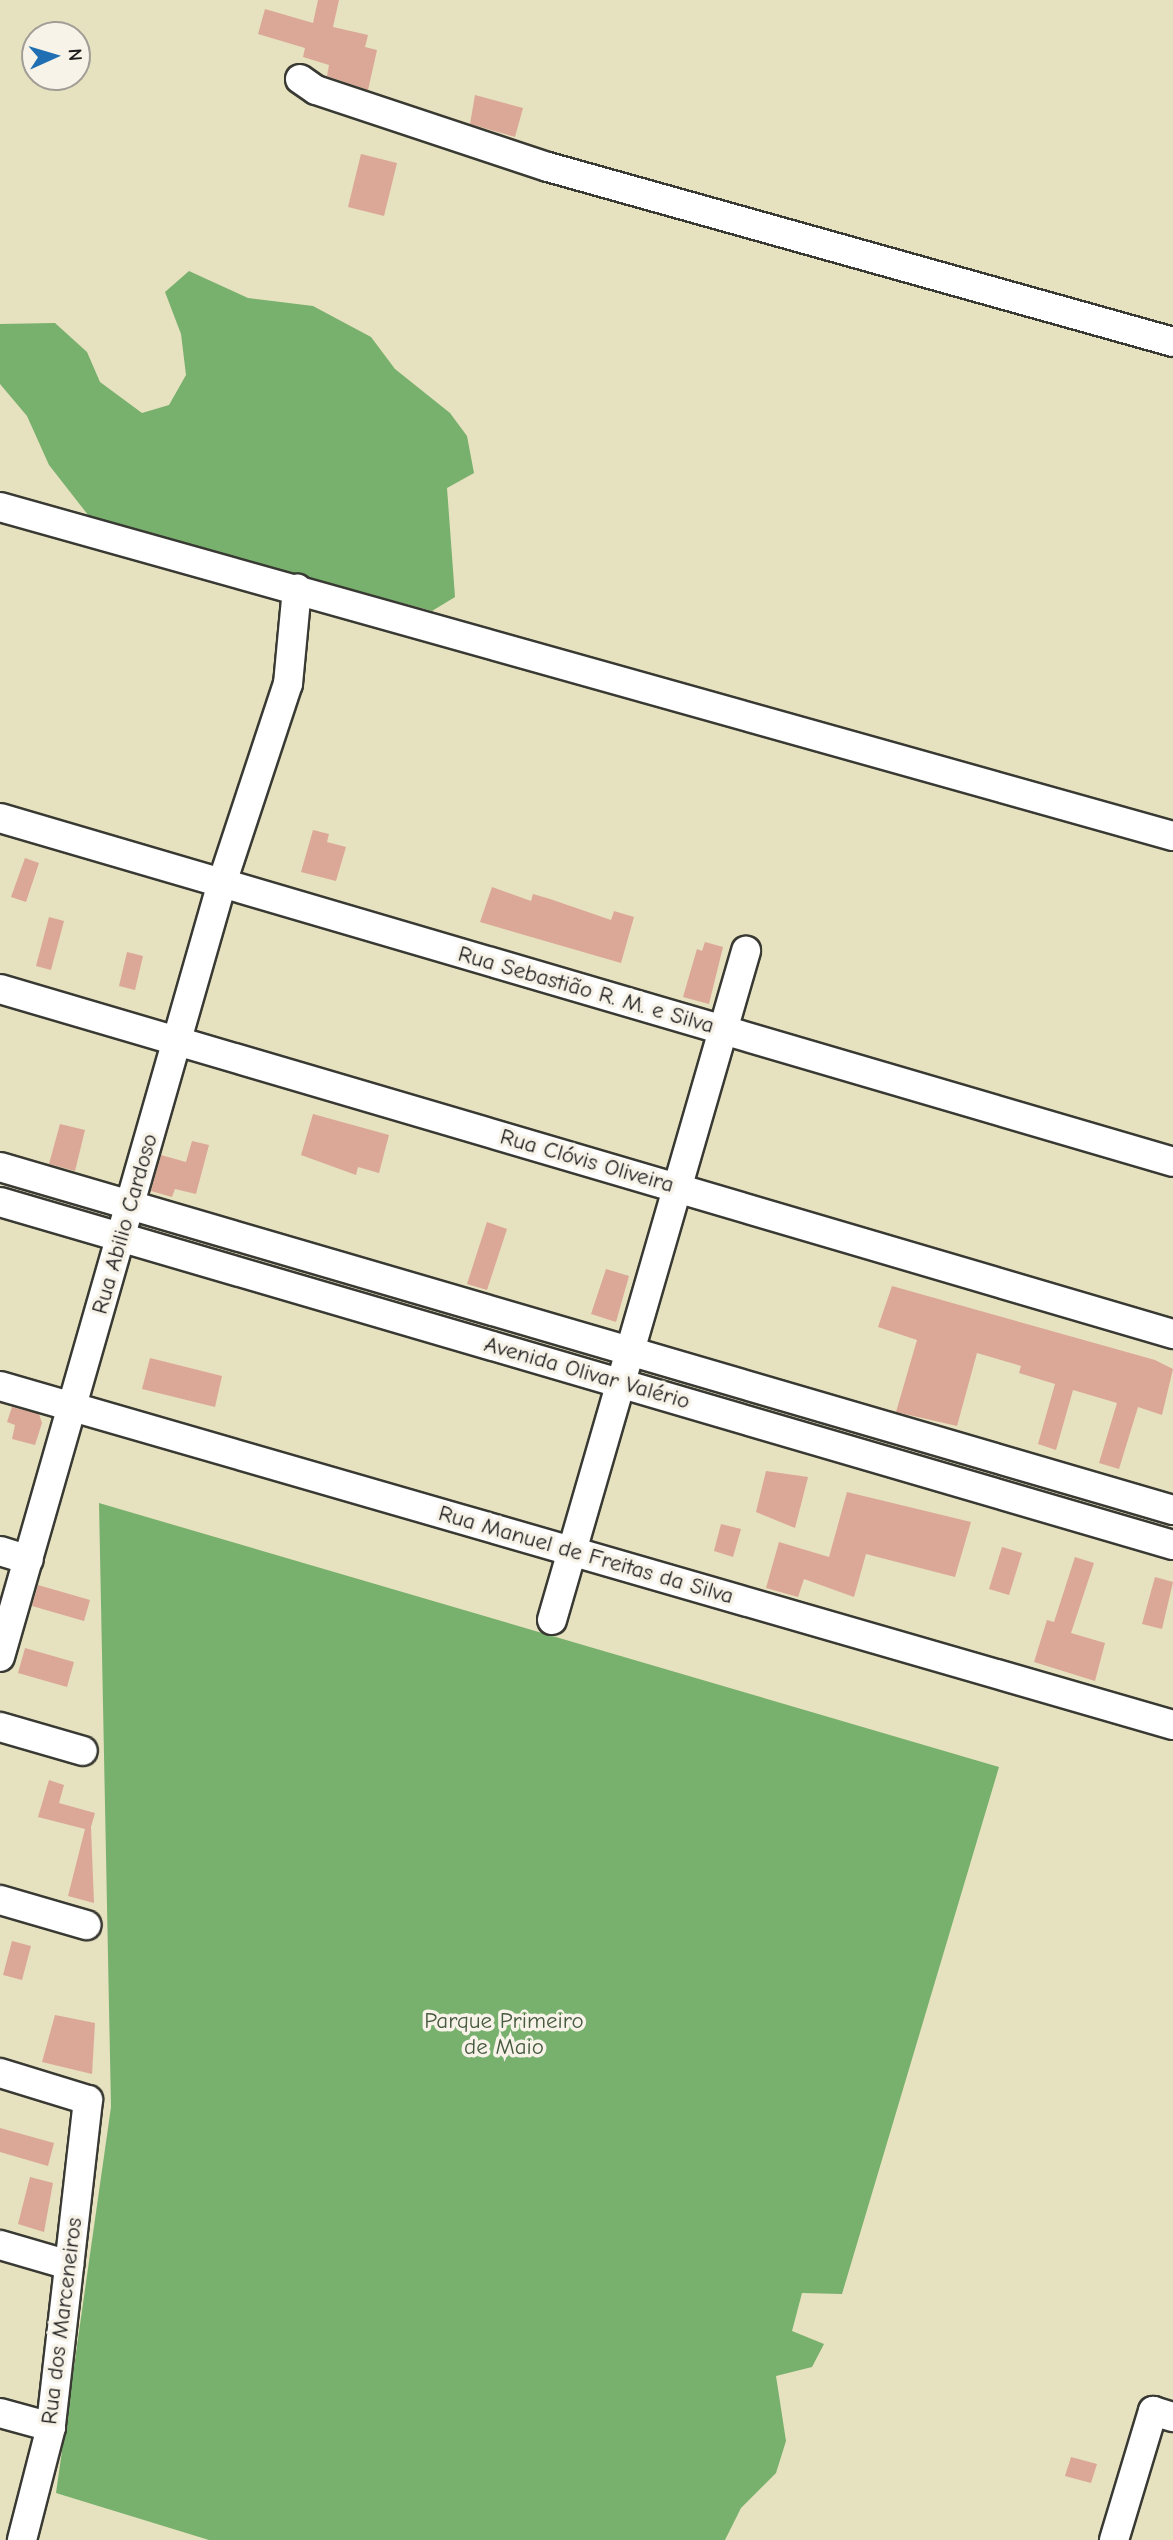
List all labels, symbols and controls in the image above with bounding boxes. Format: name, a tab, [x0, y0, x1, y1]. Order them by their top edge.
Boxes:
north arrow	[21, 21, 91, 91]
text: N	[64, 48, 86, 62]
street label: Rua Sebastião R. M. e Silva	[455, 940, 717, 1040]
street label: Rua Clóvis Oliveira	[497, 1123, 677, 1199]
street label: Rua Abilio Cardoso	[86, 1131, 164, 1317]
street label: Avenida Olivar Valério	[481, 1330, 693, 1416]
street label: Rua Manuel de Freitas da Silva	[435, 1500, 737, 1610]
park label: Parque Primeiro de Maio	[424, 2007, 584, 2061]
street label: Rua dos Marceneiros	[36, 2216, 88, 2426]

